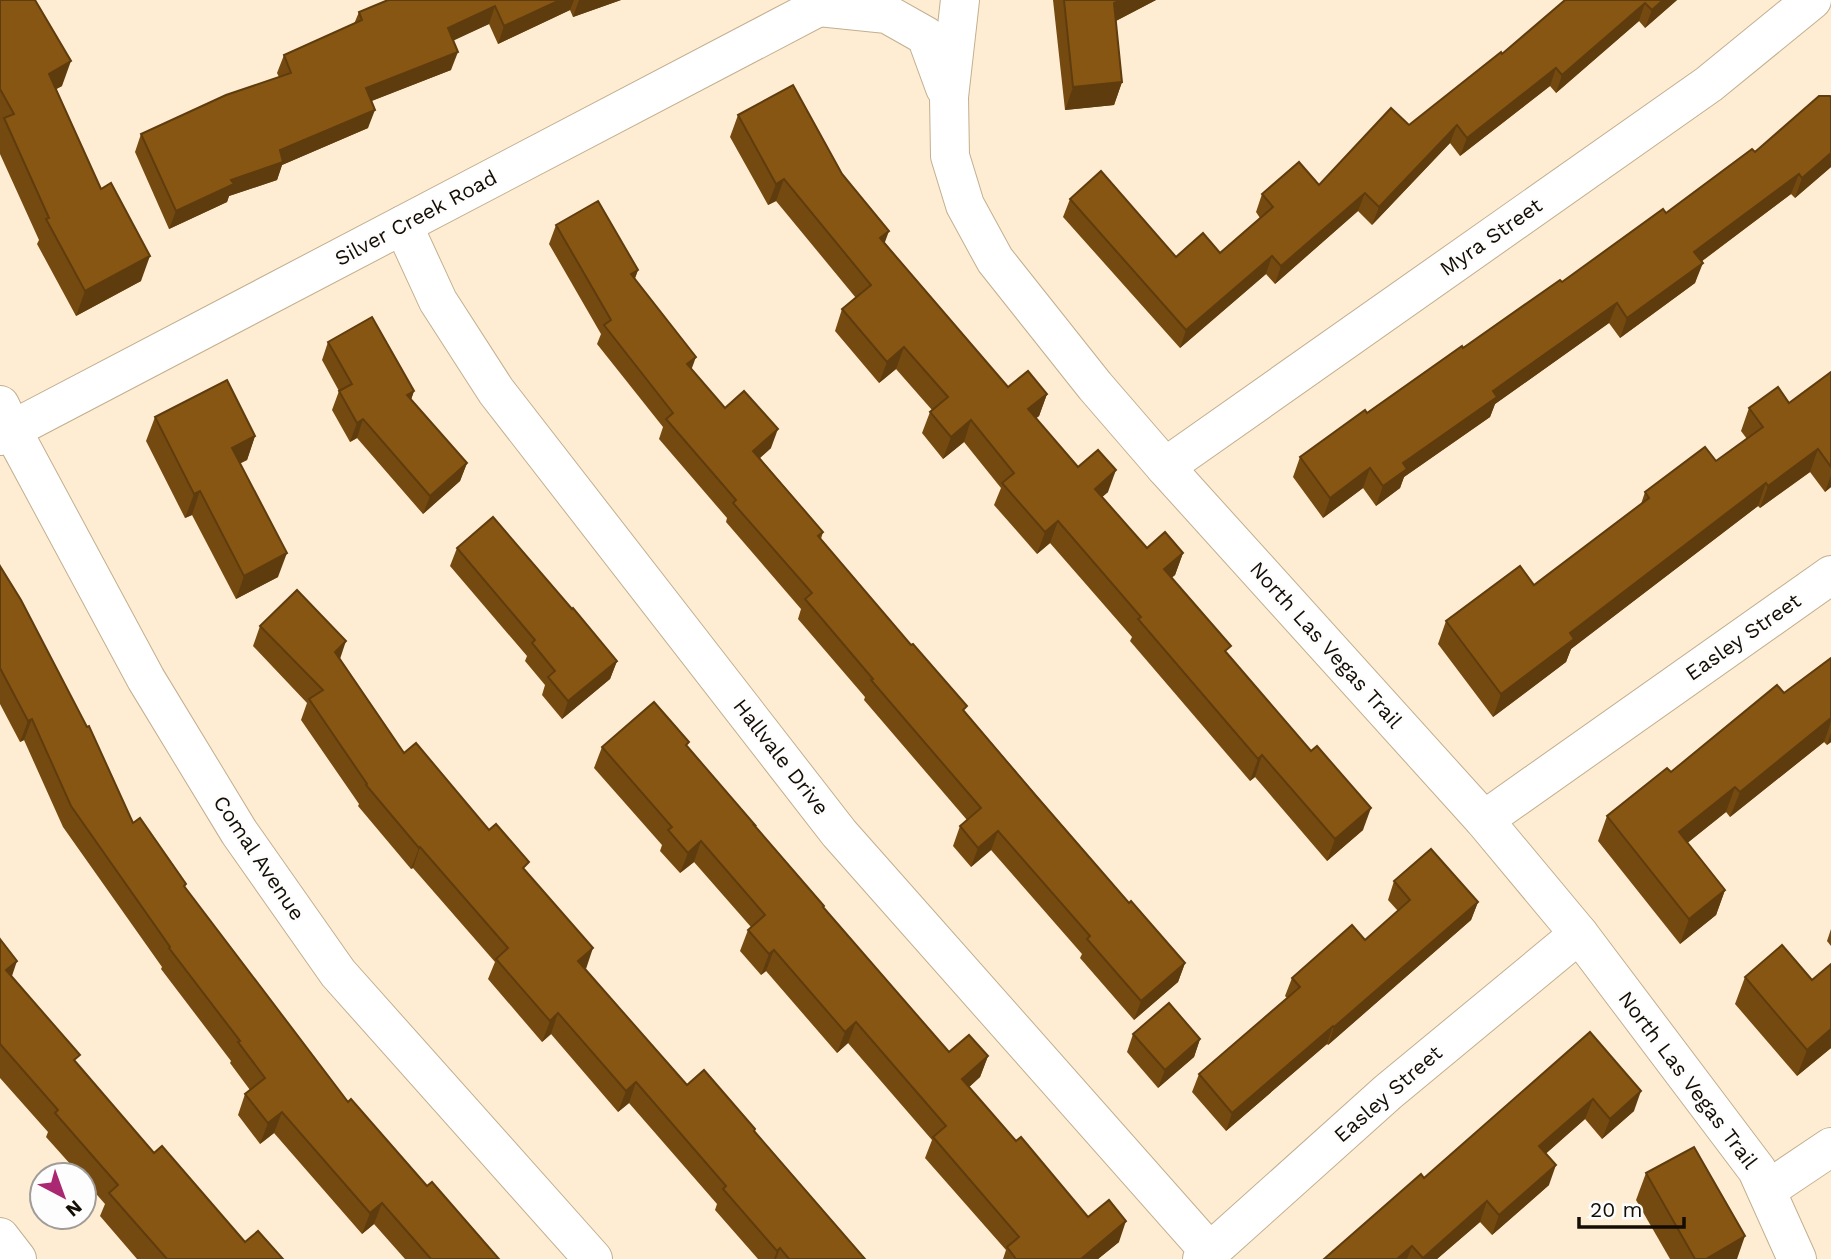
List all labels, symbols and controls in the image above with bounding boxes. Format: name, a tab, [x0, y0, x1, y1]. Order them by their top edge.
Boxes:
street label: Silver Creek Road	[330, 164, 501, 271]
street label: Myra Street	[1435, 192, 1547, 281]
street label: North Las Vegas Trail	[1245, 556, 1408, 734]
street label: Easley Street	[1680, 588, 1805, 686]
street label: Hallvale Drive	[728, 694, 834, 820]
street label: Comal Avenue	[208, 791, 310, 925]
street label: North Las Vegas Trail	[1614, 986, 1764, 1174]
street label: Easley Street	[1328, 1040, 1447, 1147]
north arrow	[28, 1161, 98, 1231]
scale bar	[1579, 1186, 1684, 1230]
text: N	[61, 1195, 87, 1222]
text: 20 m	[1590, 1197, 1642, 1222]

